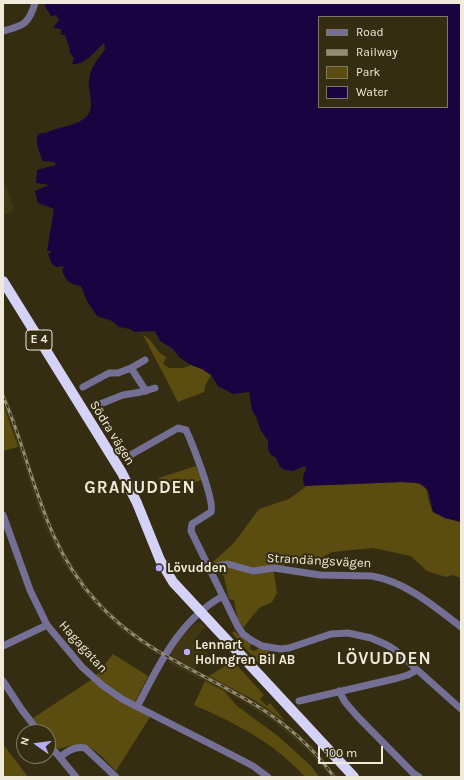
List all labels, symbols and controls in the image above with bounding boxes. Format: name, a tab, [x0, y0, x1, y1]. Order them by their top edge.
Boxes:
legend	[318, 16, 448, 108]
text: Road	[356, 25, 384, 39]
text: Railway	[356, 45, 398, 59]
text: Park	[356, 65, 380, 79]
text: Water	[356, 85, 388, 99]
road number: E 4	[26, 330, 52, 350]
street label: Södra vägen	[86, 398, 138, 468]
district label: GRANUDDEN	[84, 478, 196, 498]
street label: Strandängsvägen	[266, 550, 372, 572]
place label: Lövudden	[167, 560, 227, 576]
marker: Lövudden	[154, 563, 164, 573]
street label: Hagagatan	[56, 618, 110, 676]
place label: Lennart Holmgren Bil AB	[195, 637, 295, 668]
marker: Lennart Holmgren Bil AB	[182, 647, 192, 657]
district label: LÖVUDDEN	[336, 649, 432, 669]
north arrow	[16, 724, 56, 764]
text: N	[18, 736, 32, 747]
scale bar	[320, 738, 385, 764]
text: 100 m	[325, 746, 357, 760]

